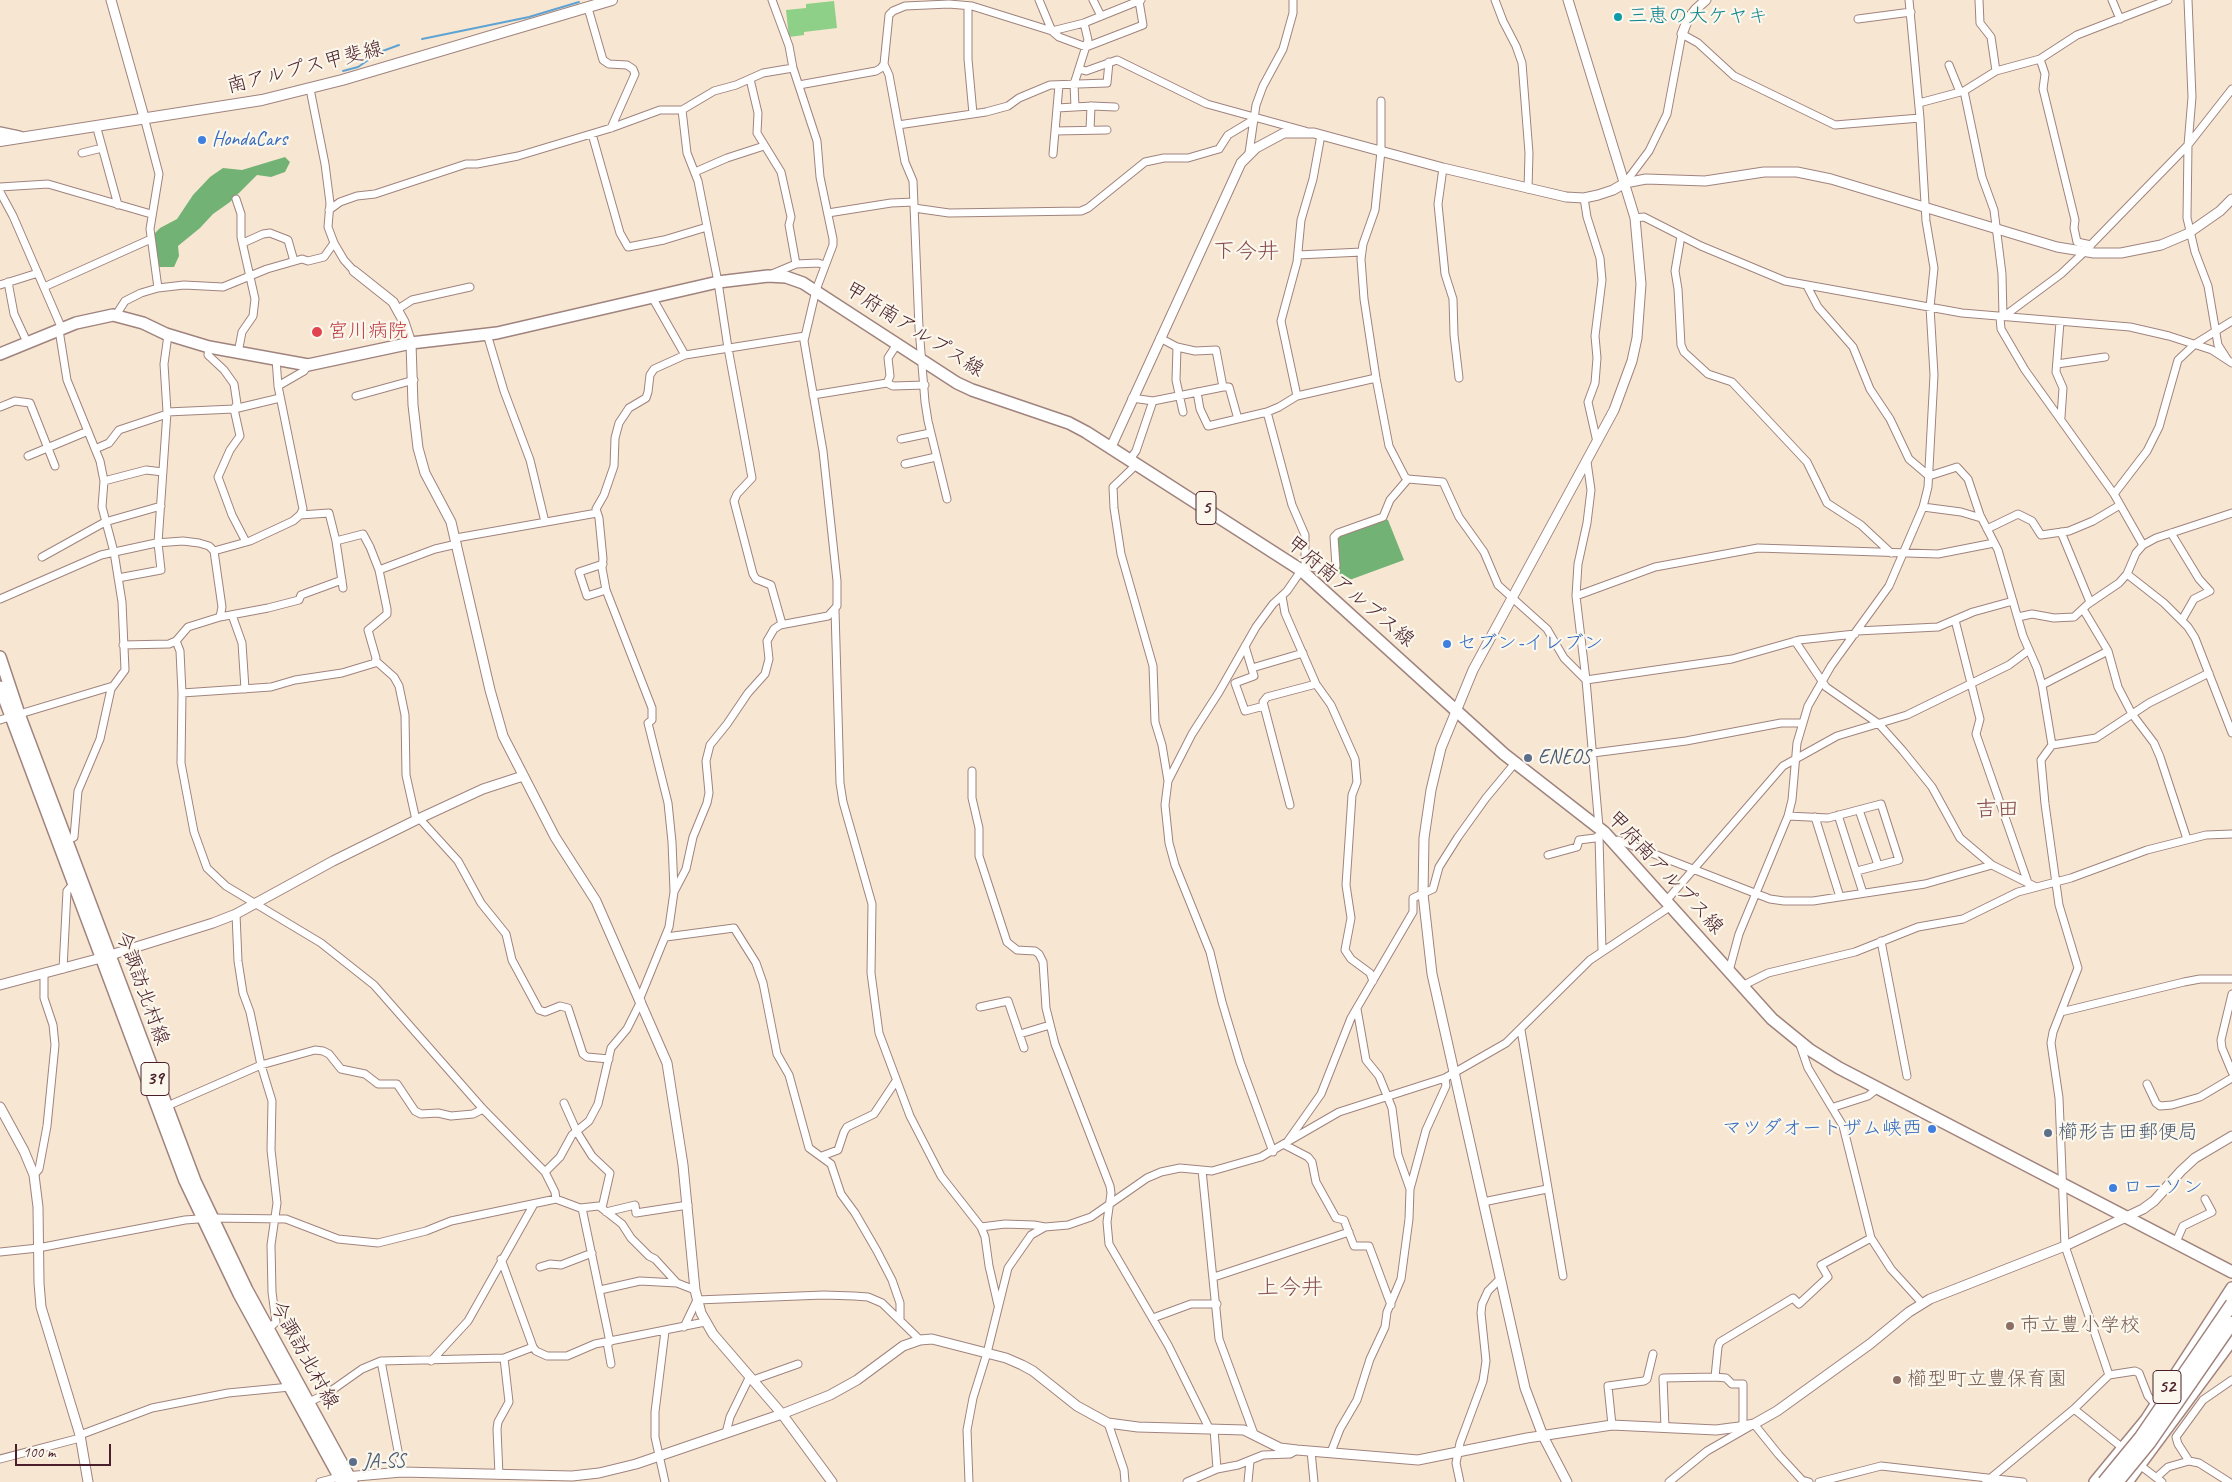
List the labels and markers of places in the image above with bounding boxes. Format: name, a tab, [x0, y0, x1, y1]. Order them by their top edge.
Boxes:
place label: 三恵の大ケヤキ	[1628, 5, 1768, 29]
marker: 三恵の大ケヤキ	[1612, 11, 1624, 23]
place label: HondaCars	[212, 128, 287, 152]
marker: HondaCars	[196, 134, 208, 146]
place label: 宮川病院	[328, 320, 408, 344]
marker: 宮川病院	[310, 325, 324, 339]
place label: セブン-イレブン	[1457, 632, 1604, 656]
marker: セブン-イレブン	[1441, 638, 1453, 650]
place label: ENEOS	[1538, 746, 1591, 770]
marker: ENEOS	[1522, 752, 1534, 764]
place label: マツダオートザム峡西	[1722, 1117, 1922, 1141]
place label: 櫛形吉田郵便局	[2058, 1121, 2198, 1145]
marker: マツダオートザム峡西	[1926, 1123, 1938, 1135]
marker: 櫛形吉田郵便局	[2042, 1127, 2054, 1139]
place label: ローソン	[2123, 1176, 2203, 1200]
marker: ローソン	[2107, 1182, 2119, 1194]
place label: 市立豊小学校	[2020, 1314, 2140, 1338]
marker: 市立豊小学校	[2004, 1320, 2016, 1332]
place label: 櫛型町立豊保育園	[1907, 1368, 2067, 1392]
marker: 櫛型町立豊保育園	[1891, 1374, 1903, 1386]
place label: JA-SS	[363, 1450, 405, 1474]
marker: JA-SS	[347, 1456, 359, 1468]

